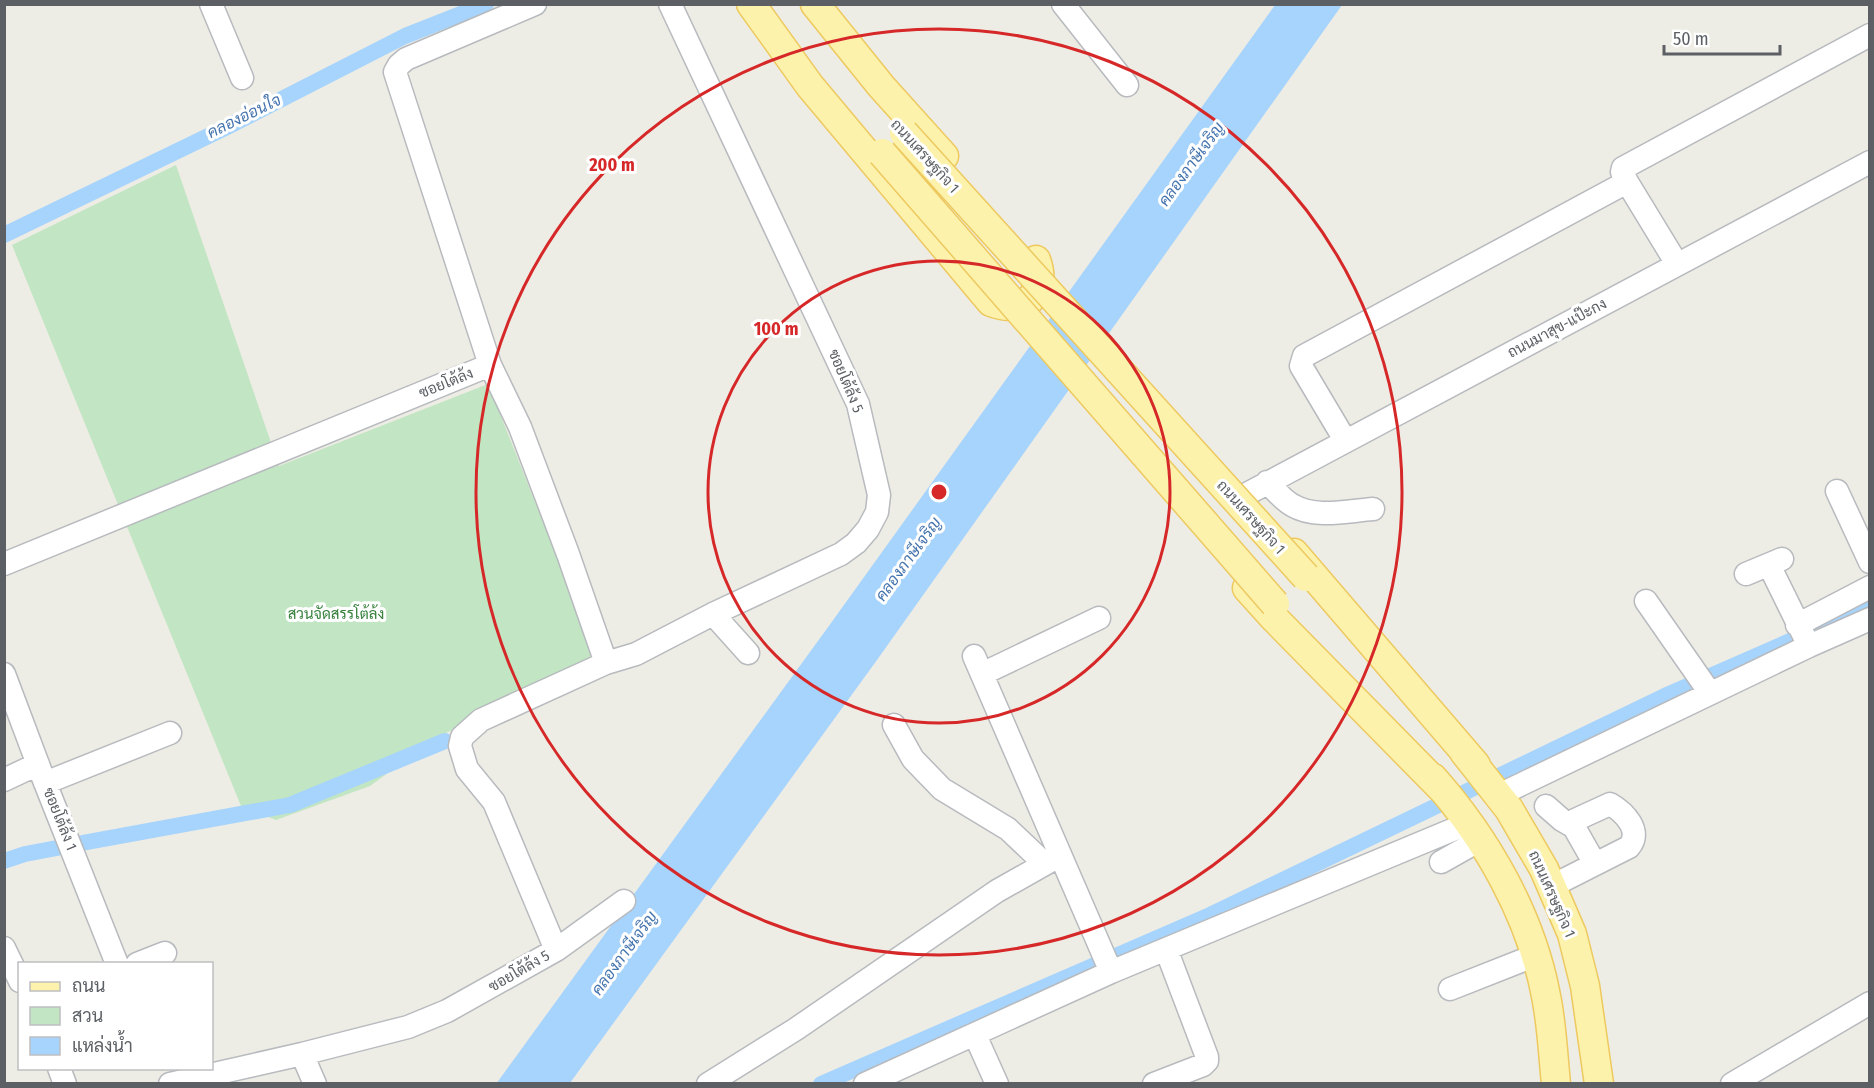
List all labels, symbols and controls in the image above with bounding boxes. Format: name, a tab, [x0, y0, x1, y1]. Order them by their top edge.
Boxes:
scale bar	[1664, 18, 1780, 56]
text: 50 m	[1673, 28, 1709, 50]
water label: คลองอ่อนใจ	[203, 88, 284, 142]
street label: ถนนเศรษฐกิจ 1	[886, 115, 963, 197]
water label: คลองภาษีเจริญ	[1153, 117, 1228, 210]
text: 200 m	[588, 154, 635, 176]
street label: ถนนมาสุข-แป๊ะกง	[1504, 293, 1610, 363]
text: 100 m	[754, 318, 798, 340]
street label: ซอยโต้ล้ง 5	[825, 346, 868, 416]
street label: ซอยโต้ล้ง	[416, 363, 476, 402]
street label: ถนนเศรษฐกิจ 1	[1212, 476, 1289, 558]
centre of rings	[929, 482, 949, 502]
water label: คลองภาษีเจริญ	[870, 512, 945, 605]
park label: สวนจัดสรรโต้ล้ง	[288, 604, 384, 623]
street label: ซอยโต้ล้ง 1	[39, 785, 82, 853]
street label: ถนนเศรษฐกิจ 1	[1524, 848, 1579, 941]
water label: คลองภาษีเจริญ	[586, 906, 661, 999]
street label: ซอยโต้ล้ง 5	[485, 945, 553, 996]
legend	[18, 962, 213, 1070]
text: ถนน	[72, 975, 105, 997]
text: สวน	[72, 1005, 103, 1027]
text: แหล่งน้ำ	[72, 1030, 133, 1057]

